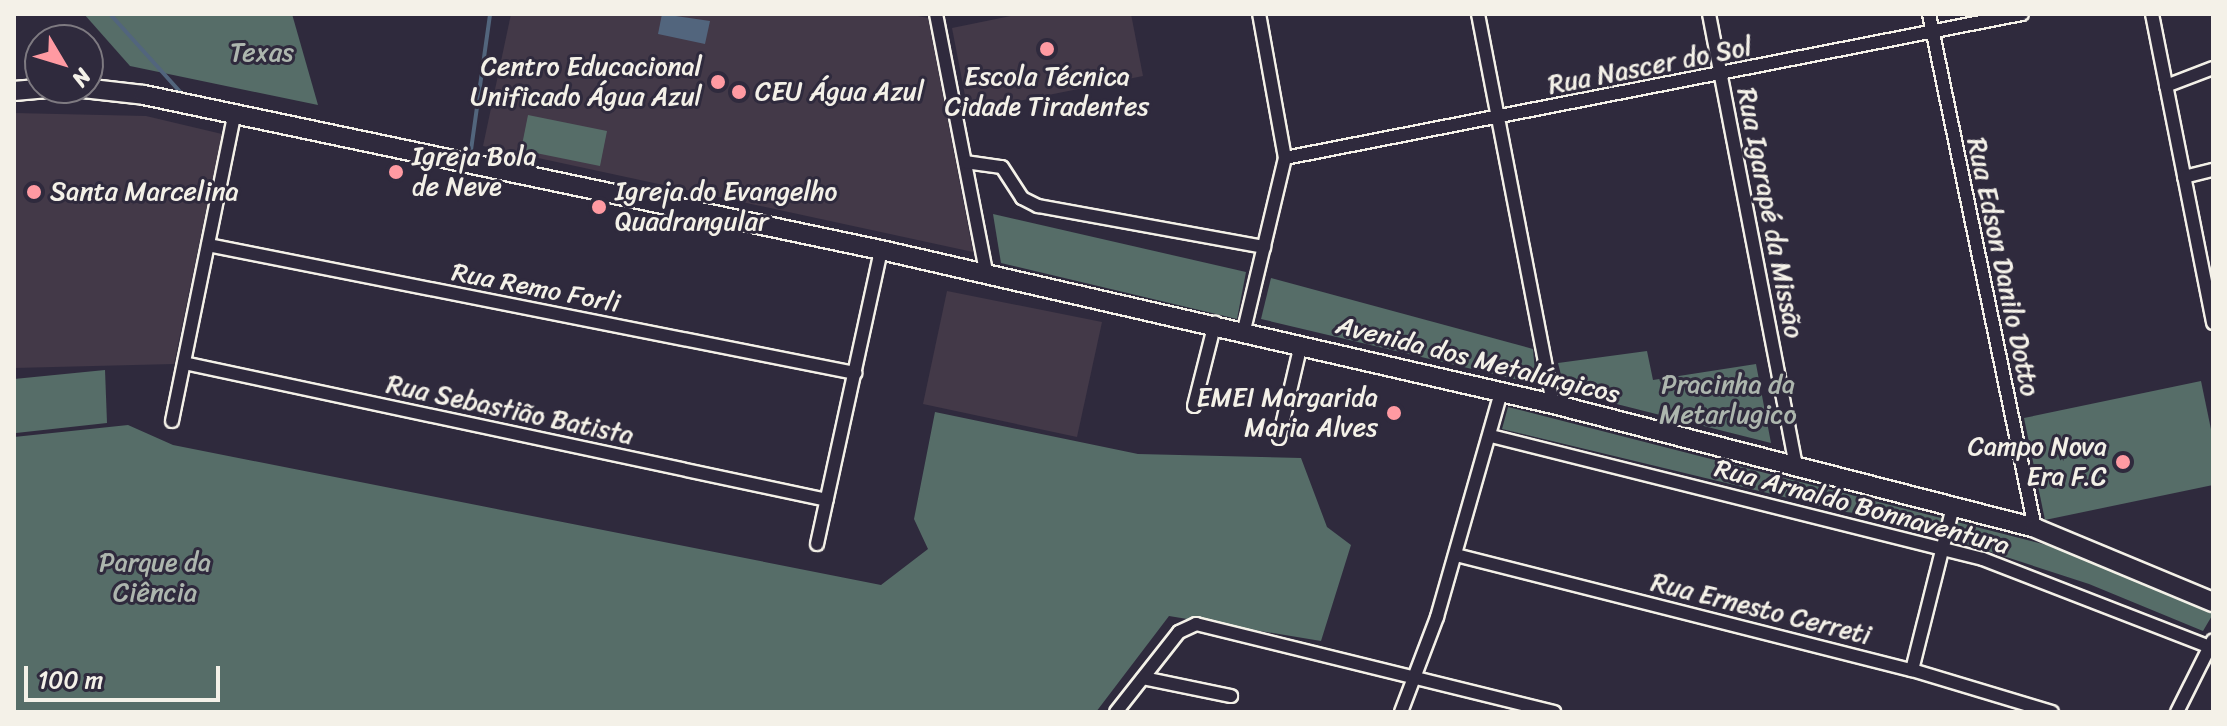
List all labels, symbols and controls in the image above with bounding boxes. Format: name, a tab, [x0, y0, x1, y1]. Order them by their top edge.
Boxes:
north arrow	[24, 24, 104, 104]
street label: Rua Nascer do Sol	[1545, 31, 1755, 101]
park label: Texas	[230, 37, 294, 69]
marker: Escola Técnica Cidade Tiradentes	[1038, 40, 1056, 58]
place label: Centro Educacional Unificado Água Azul	[470, 51, 702, 112]
text: N	[62, 60, 102, 96]
place label: Escola Técnica Cidade Tiradentes	[944, 61, 1150, 122]
marker: Centro Educacional Unificado Água Azul	[709, 73, 727, 91]
place label: CEU Água Azul	[755, 76, 924, 108]
marker: CEU Água Azul	[730, 83, 748, 101]
street label: Rua Igarapé da Missão	[1730, 85, 1810, 341]
street label: Rua Edson Danilo Dotto	[1960, 135, 2046, 399]
place label: Igreja Bola de Neve	[412, 141, 537, 202]
marker: Igreja Bola de Neve	[387, 163, 405, 181]
place label: Santa Marcelina	[50, 176, 237, 208]
place label: Igreja do Evangelho Quadrangular	[615, 176, 838, 238]
marker: Santa Marcelina	[25, 183, 43, 201]
marker: Igreja do Evangelho Quadrangular	[590, 198, 608, 216]
street label: Rua Remo Forli	[449, 256, 623, 320]
street label: Avenida dos Metalúrgicos	[1333, 310, 1623, 410]
street label: Rua Sebastião Batista	[383, 368, 637, 452]
park label: Pracinha da Metarlugico	[1659, 369, 1797, 430]
place label: EMEI Margarida Maria Alves	[1197, 382, 1378, 444]
marker: EMEI Margarida Maria Alves	[1385, 404, 1403, 422]
place label: Campo Nova Era F.C	[1968, 431, 2107, 492]
street label: Rua Arnaldo Bonnaventura	[1711, 453, 2013, 561]
marker: Campo Nova Era F.C	[2114, 453, 2132, 471]
park label: Parque da Ciência	[99, 547, 211, 608]
street label: Rua Ernesto Cerreti	[1648, 567, 1874, 651]
scale bar	[28, 650, 224, 700]
text: 100 m	[38, 659, 103, 701]

